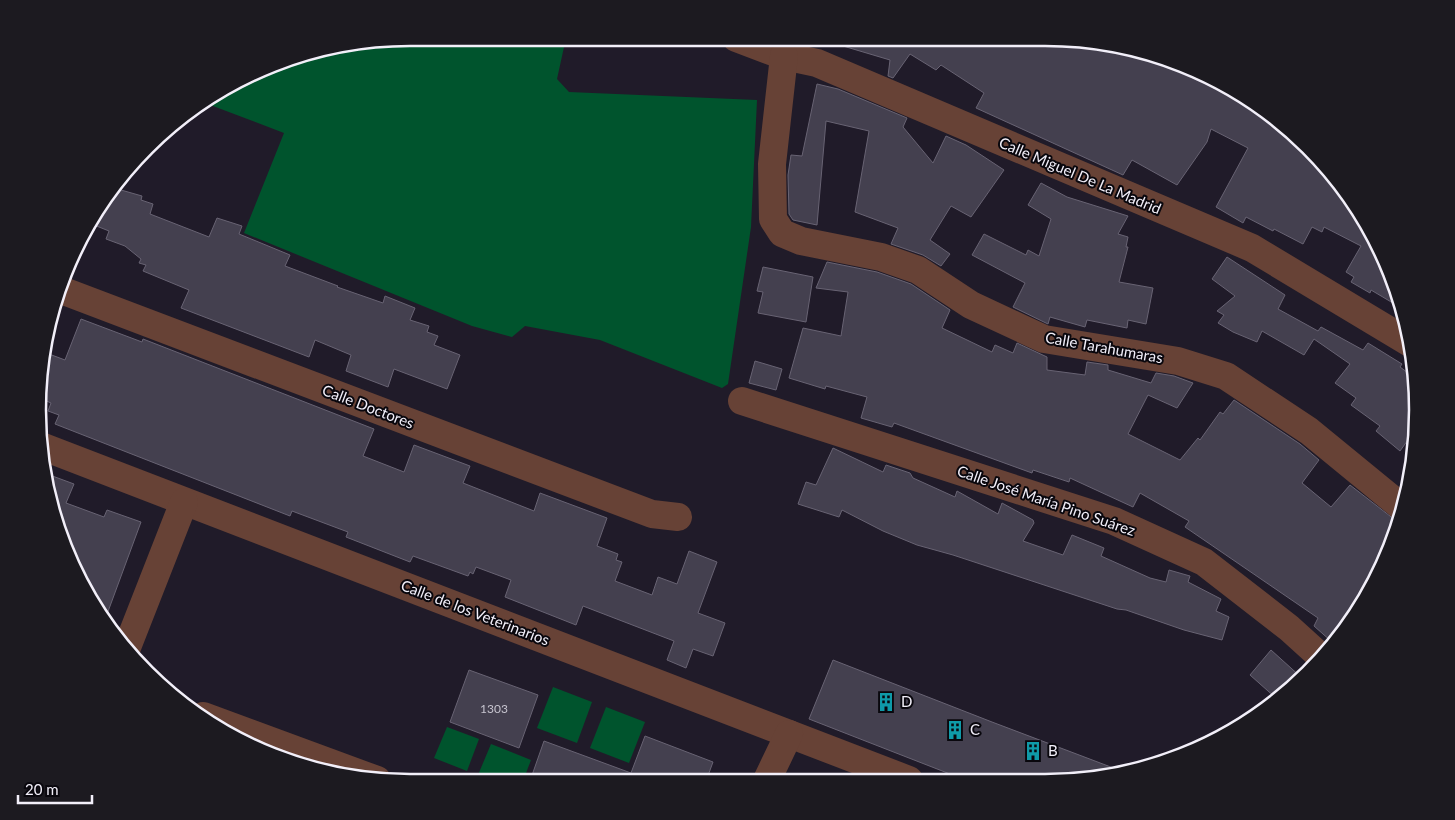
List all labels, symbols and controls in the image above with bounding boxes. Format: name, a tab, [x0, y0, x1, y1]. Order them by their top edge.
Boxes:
street label: Calle Miguel De La Madrid	[997, 133, 1164, 217]
street label: Calle Tarahumaras	[1044, 328, 1164, 366]
street label: Calle Doctores	[320, 380, 417, 432]
street label: Calle José María Pino Suárez	[955, 461, 1138, 539]
street label: Calle de los Veterinarios	[399, 575, 552, 649]
building icon: D	[875, 691, 897, 713]
place label: D	[901, 692, 912, 710]
house number: 1303	[480, 701, 508, 716]
building icon: C	[944, 719, 966, 741]
place label: C	[970, 720, 980, 738]
building icon: B	[1022, 740, 1044, 762]
place label: B	[1048, 741, 1058, 759]
scale bar	[18, 772, 91, 804]
text: 20 m	[25, 780, 59, 798]

